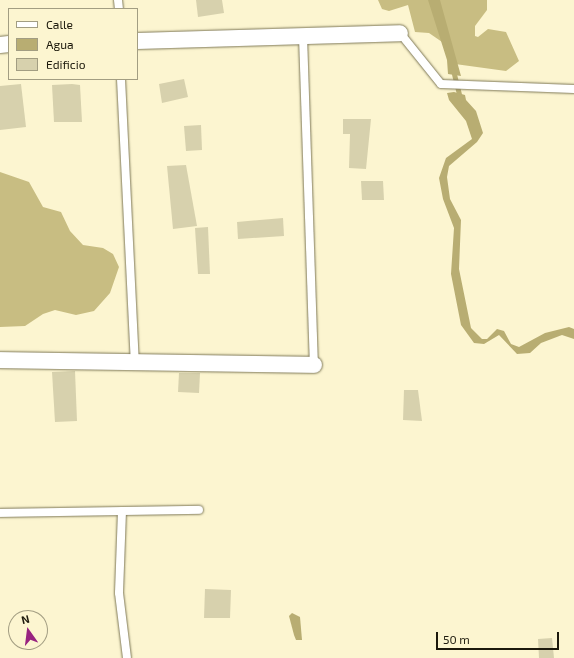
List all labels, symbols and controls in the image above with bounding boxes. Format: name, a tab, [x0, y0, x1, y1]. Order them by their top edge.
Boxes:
legend	[8, 8, 138, 80]
text: Calle	[46, 17, 73, 31]
text: Agua	[46, 37, 74, 51]
text: Edificio	[46, 57, 86, 71]
north arrow	[8, 610, 48, 650]
text: N	[20, 612, 31, 626]
scale bar	[438, 624, 561, 650]
text: 50 m	[443, 632, 470, 646]

